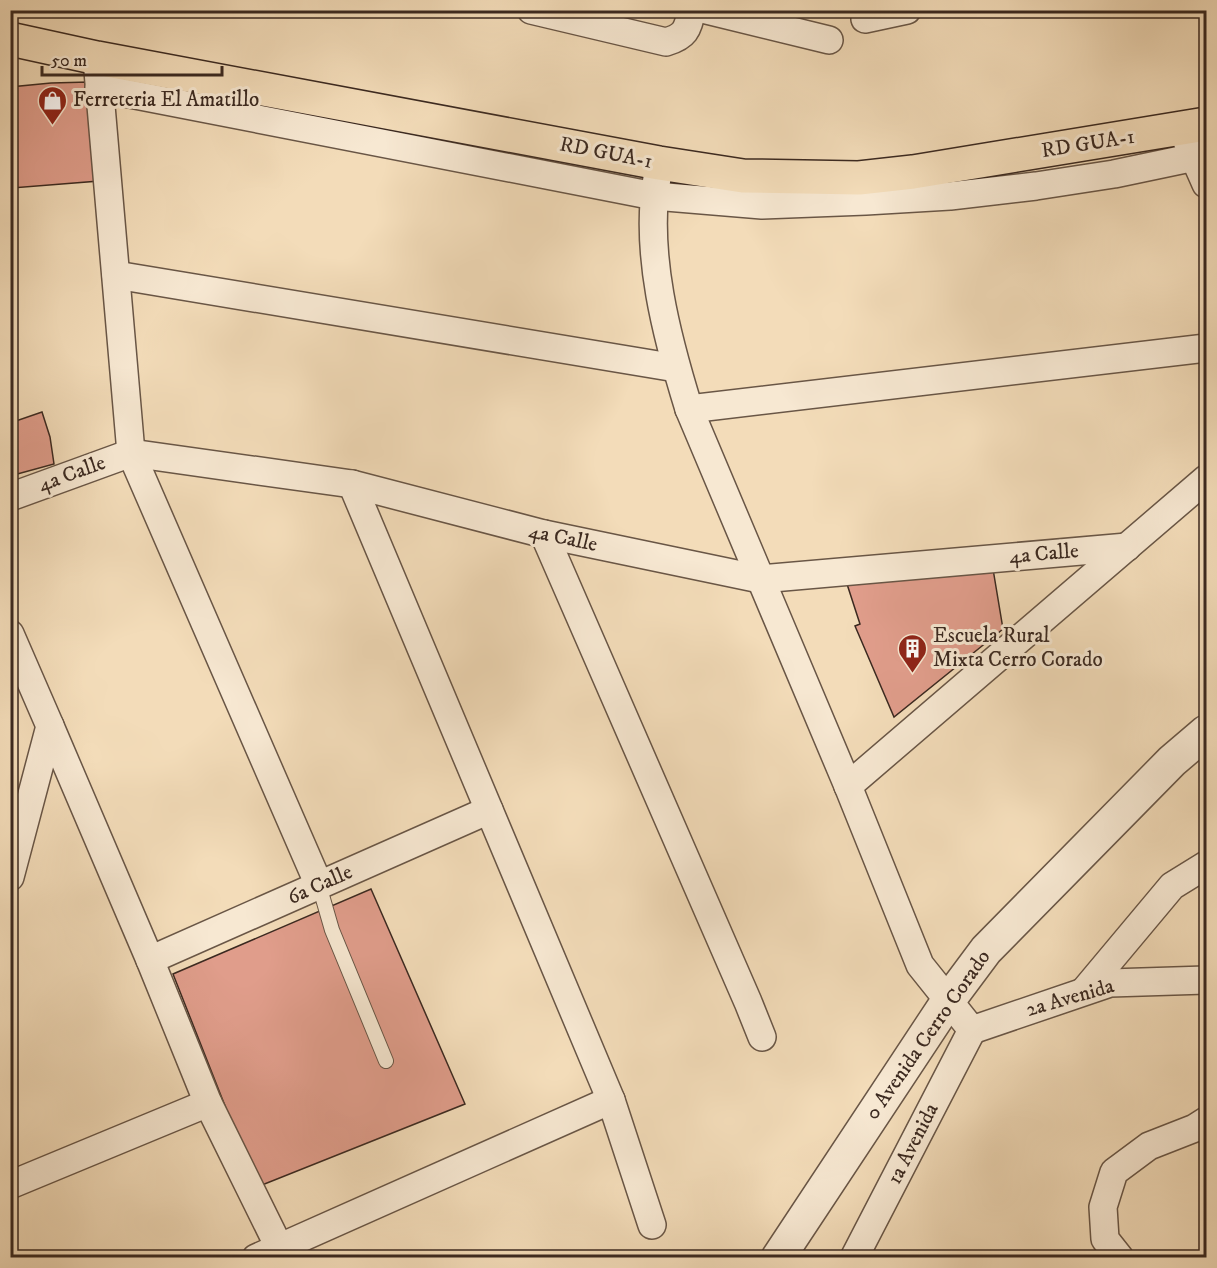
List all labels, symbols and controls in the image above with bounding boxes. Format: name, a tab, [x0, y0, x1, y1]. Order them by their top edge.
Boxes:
scale bar	[42, 39, 222, 77]
text: 50 m	[51, 50, 87, 72]
shop icon: Ferreteria El Amatillo	[36, 84, 68, 126]
place label: Ferreteria El Amatillo	[73, 87, 259, 113]
street label: RD GUA-1	[1039, 124, 1137, 164]
street label: RD GUA-1	[557, 131, 655, 175]
street label: 4a Calle	[35, 450, 109, 498]
street label: 4a Calle	[526, 518, 600, 558]
street label: 4a Calle	[1008, 538, 1080, 570]
place label: Escuela Rural Mixta Cerro Corado	[933, 623, 1103, 673]
building icon: Escuela Rural Mixta Cerro Corado	[896, 632, 928, 674]
street label: 6a Calle	[283, 859, 357, 911]
street label: 0 Avenida Cerro Corado	[860, 945, 996, 1125]
street label: 2a Avenida	[1023, 973, 1117, 1023]
street label: 1a Avenida	[881, 1099, 945, 1189]

